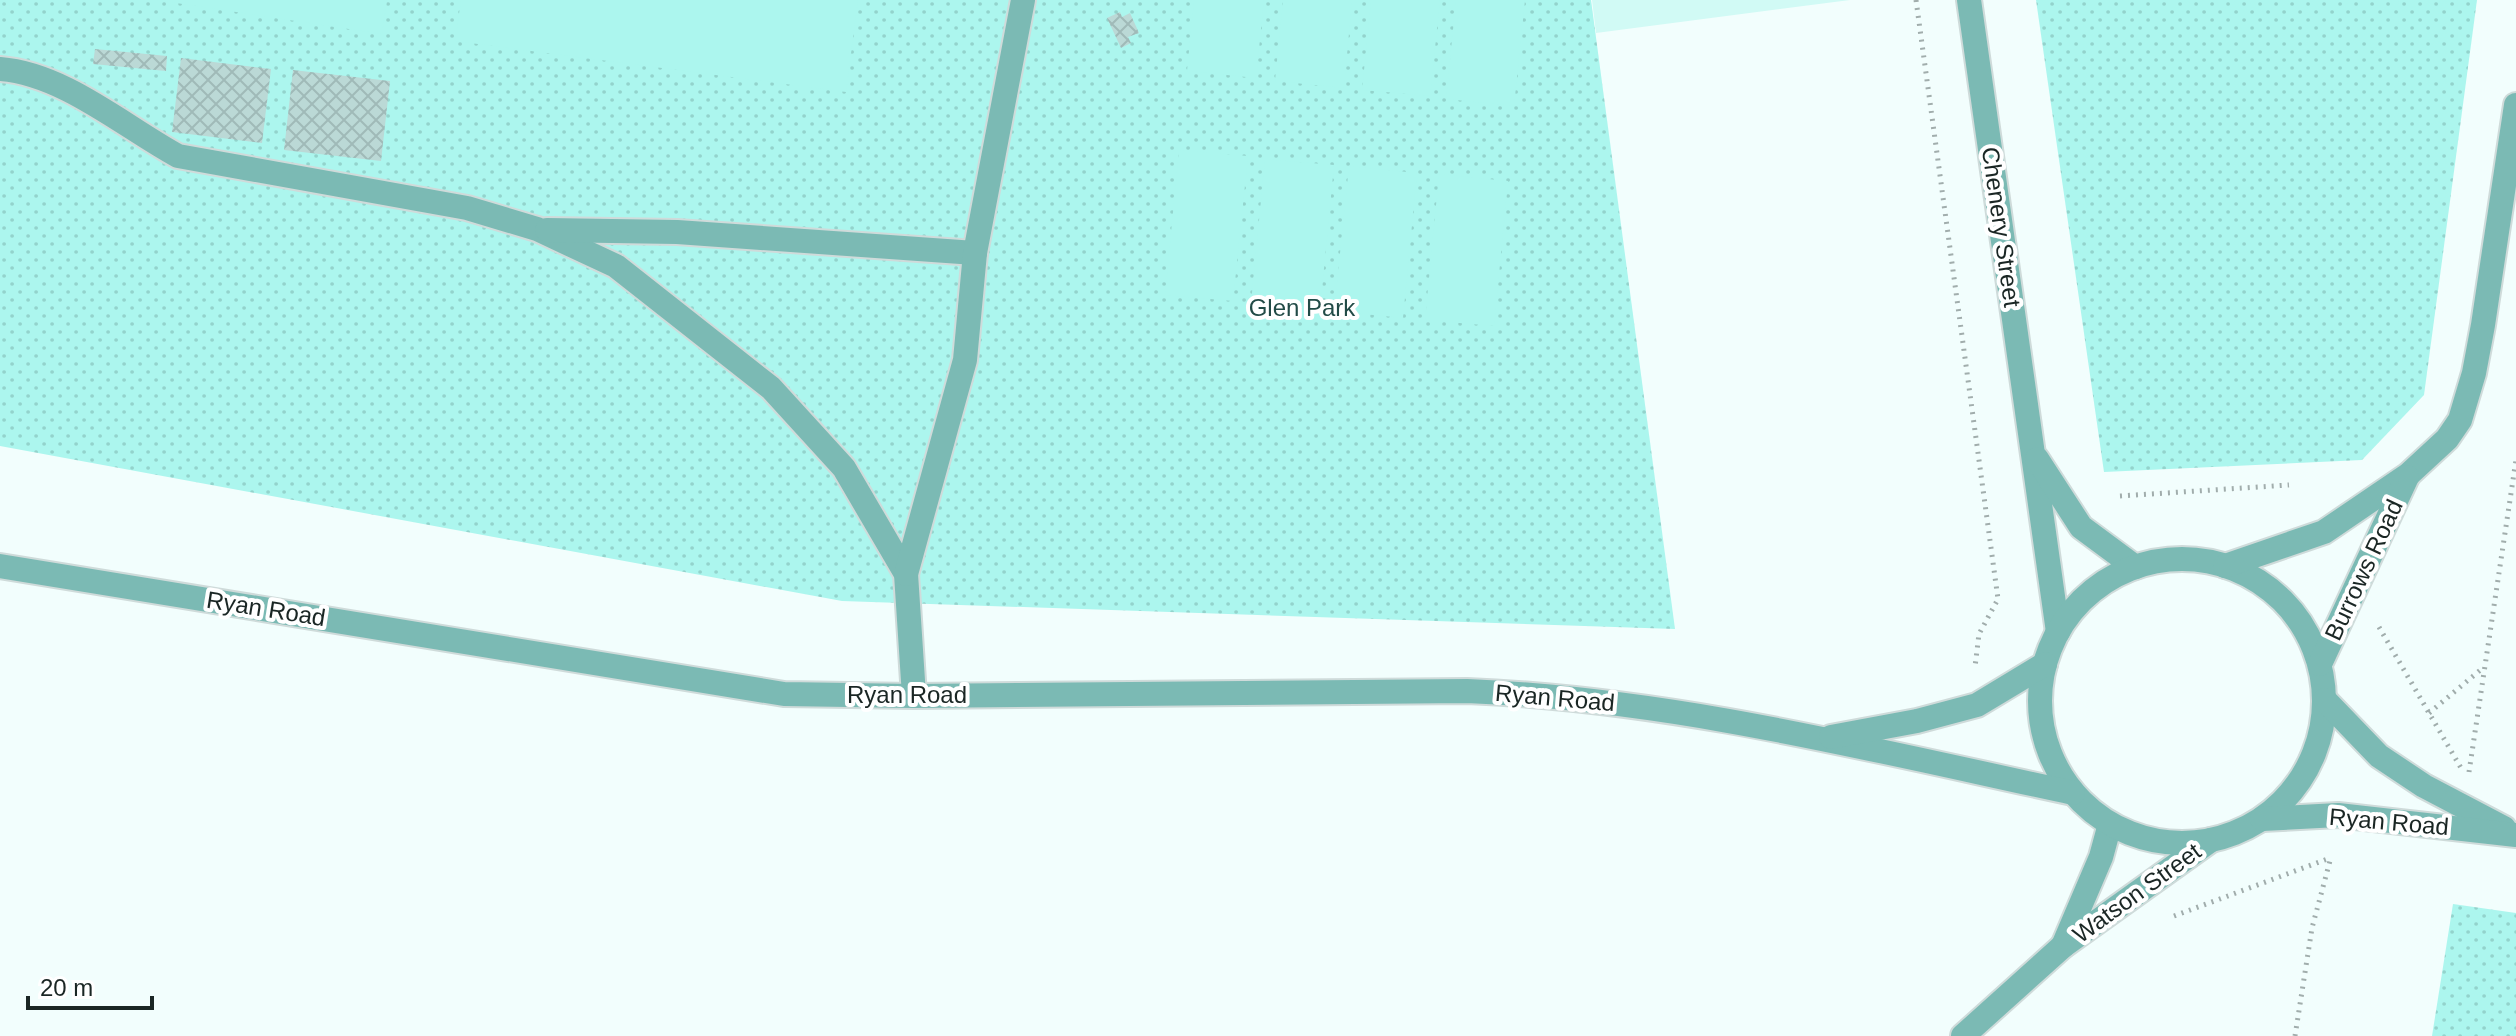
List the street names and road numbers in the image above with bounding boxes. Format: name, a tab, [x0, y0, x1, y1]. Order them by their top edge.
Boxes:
street label: Chenery Street	[1977, 145, 2026, 309]
street label: Burrows Road	[2319, 495, 2408, 644]
street label: Ryan Road	[205, 586, 327, 631]
street label: Ryan Road	[1494, 679, 1616, 716]
street label: Ryan Road	[847, 681, 967, 708]
street label: Ryan Road	[2328, 803, 2450, 840]
street label: Watson Street	[2068, 837, 2206, 948]

